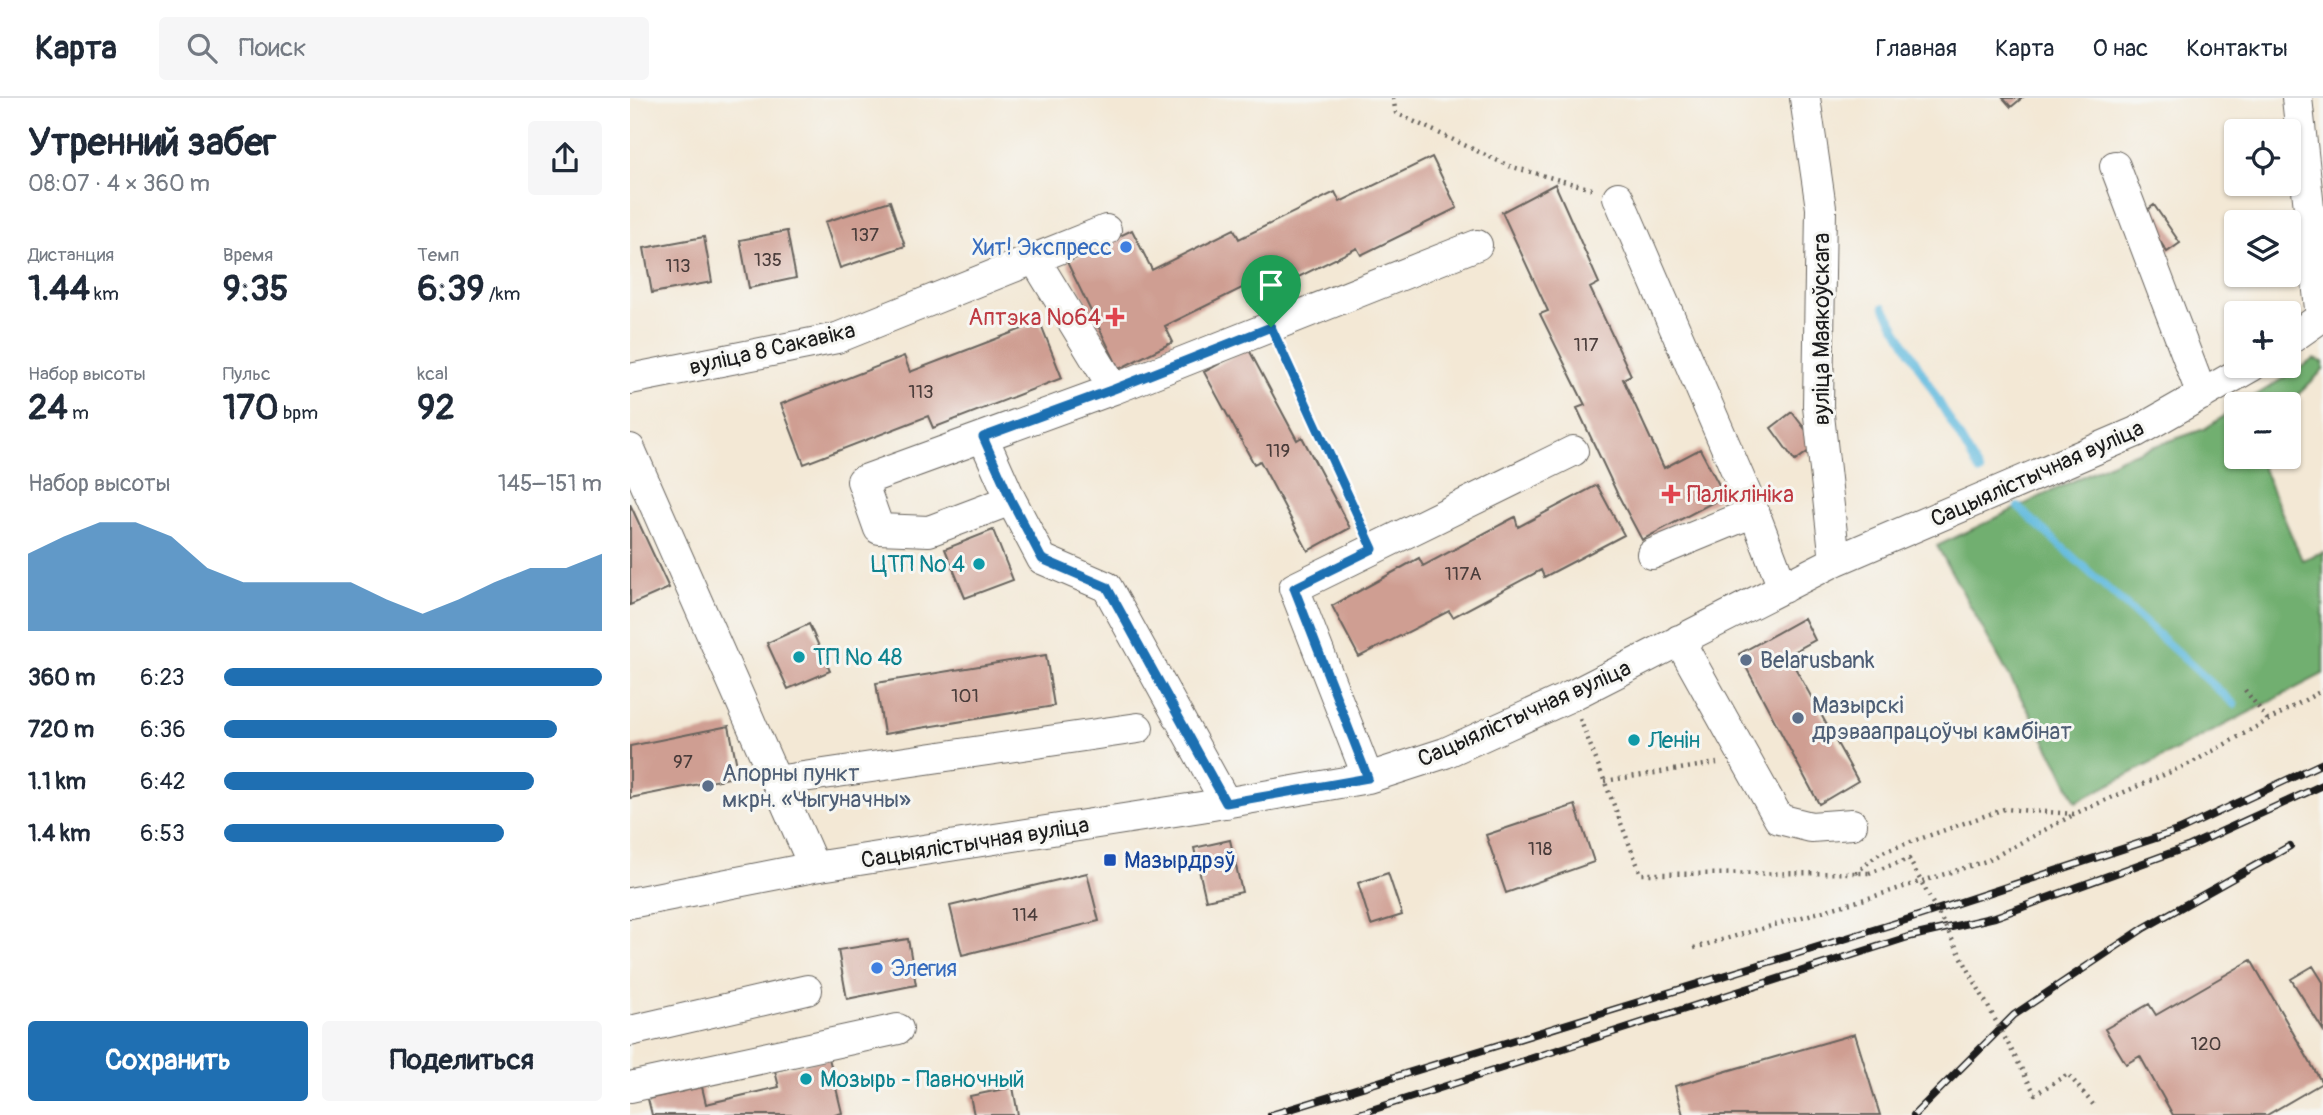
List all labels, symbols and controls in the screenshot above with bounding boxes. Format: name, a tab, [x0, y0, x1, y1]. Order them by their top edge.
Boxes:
search box	[159, 17, 649, 80]
text: Карта	[35, 28, 117, 69]
icon: search	[183, 29, 221, 67]
text: Поиск	[239, 32, 307, 64]
text: Главная	[1876, 34, 1957, 63]
text: Карта	[1995, 34, 2055, 63]
text: О нас	[2093, 34, 2148, 63]
text: Контакты	[2186, 34, 2288, 63]
text: Утренний забег	[28, 119, 276, 167]
map controls	[2224, 119, 2301, 469]
button: locate	[2224, 119, 2301, 196]
button: share	[528, 121, 602, 195]
text: 08:07 · 4 × 360 m	[28, 169, 210, 198]
button: layers	[2224, 210, 2301, 287]
house number: 137	[851, 223, 879, 247]
place label: Хит! Экспресс	[972, 233, 1112, 262]
street label: вуліца Маякоўскага	[1807, 233, 1836, 425]
marker: Хит! Экспресс	[1118, 239, 1134, 255]
text: Дистанция	[28, 243, 114, 267]
text: Время	[223, 243, 273, 267]
text: Темп	[417, 243, 459, 267]
house number: 135	[754, 248, 782, 272]
house number: 113	[665, 254, 691, 278]
pin	[1241, 255, 1301, 327]
icon: arrive	[1252, 266, 1290, 304]
text: 1.44	[28, 267, 90, 311]
text: 9:35	[223, 267, 289, 311]
text: 6:39	[417, 267, 485, 311]
text: km	[90, 282, 119, 306]
text: /km	[485, 282, 520, 306]
button: +	[2224, 301, 2301, 378]
place label: Аптэка №64	[968, 303, 1101, 332]
marker: Аптэка №64	[1107, 309, 1123, 325]
street label: вуліца 8 Сакавіка	[686, 315, 858, 382]
house number: 117	[1574, 333, 1598, 357]
text: Набор высоты	[28, 362, 146, 386]
text: Пульс	[223, 362, 271, 386]
text: kcal	[417, 362, 448, 386]
house number: 113	[908, 380, 934, 404]
text: 24	[28, 386, 68, 430]
text: 170	[223, 386, 279, 430]
text: 92	[417, 386, 455, 430]
button: −	[2224, 392, 2301, 469]
text: m	[68, 401, 89, 425]
text: bpm	[279, 401, 318, 425]
street label: Сацыялістычная вуліца	[1926, 413, 2148, 534]
house number: 119	[1266, 439, 1290, 463]
text: Набор высоты	[28, 469, 170, 498]
text: 145–151 m	[498, 469, 602, 498]
place label: Паліклініка	[1687, 480, 1794, 509]
marker: Паліклініка	[1661, 484, 1681, 504]
place label: ЦТП № 4	[871, 550, 965, 579]
marker: ЦТП № 4	[971, 556, 987, 572]
house number: 117А	[1444, 562, 1482, 586]
place label: ТП № 48	[813, 643, 902, 672]
place label: Belarusbank	[1760, 646, 1875, 675]
marker: ТП № 48	[791, 649, 807, 665]
marker: Belarusbank	[1738, 652, 1754, 668]
street label: Сацыялістычная вуліца	[1413, 653, 1635, 774]
text: 360 m	[28, 663, 95, 692]
text: 6:23	[140, 663, 185, 692]
house number: 101	[951, 684, 979, 708]
place label: Мазырскі дрэваапрацоўчы камбінат	[1812, 691, 2072, 746]
marker: Мазырскі дрэваапрацоўчы камбінат	[1790, 710, 1806, 726]
text: 720 m	[28, 715, 94, 744]
text: 6:36	[140, 715, 186, 744]
place label: Ленін	[1647, 726, 1700, 755]
marker: Ленін	[1626, 732, 1642, 748]
house number: 97	[673, 750, 693, 774]
place label: Апорны пункт мкрн. «Чыгуначны»	[722, 759, 911, 814]
text: 1.1 km	[28, 767, 86, 796]
text: 6:42	[140, 767, 186, 796]
marker: Апорны пункт мкрн. «Чыгуначны»	[700, 778, 716, 794]
street label: Сацыялістычная вуліца	[859, 810, 1091, 875]
text: 1.4 km	[28, 819, 90, 848]
text: 6:53	[140, 819, 185, 848]
house number: 118	[1528, 837, 1552, 861]
place label: Мазырдрэў	[1124, 846, 1235, 875]
marker: Мазырдрэў	[1102, 852, 1118, 868]
house number: 114	[1012, 903, 1038, 927]
place label: Элегия	[891, 954, 957, 983]
marker: Элегия	[869, 960, 885, 976]
button: Сохранить	[28, 1021, 308, 1101]
button: Поделиться	[322, 1021, 602, 1101]
house number: 120	[2190, 1032, 2222, 1056]
place label: Мозырь - Павночный	[820, 1065, 1025, 1094]
marker: Мозырь - Павночный	[798, 1071, 814, 1087]

